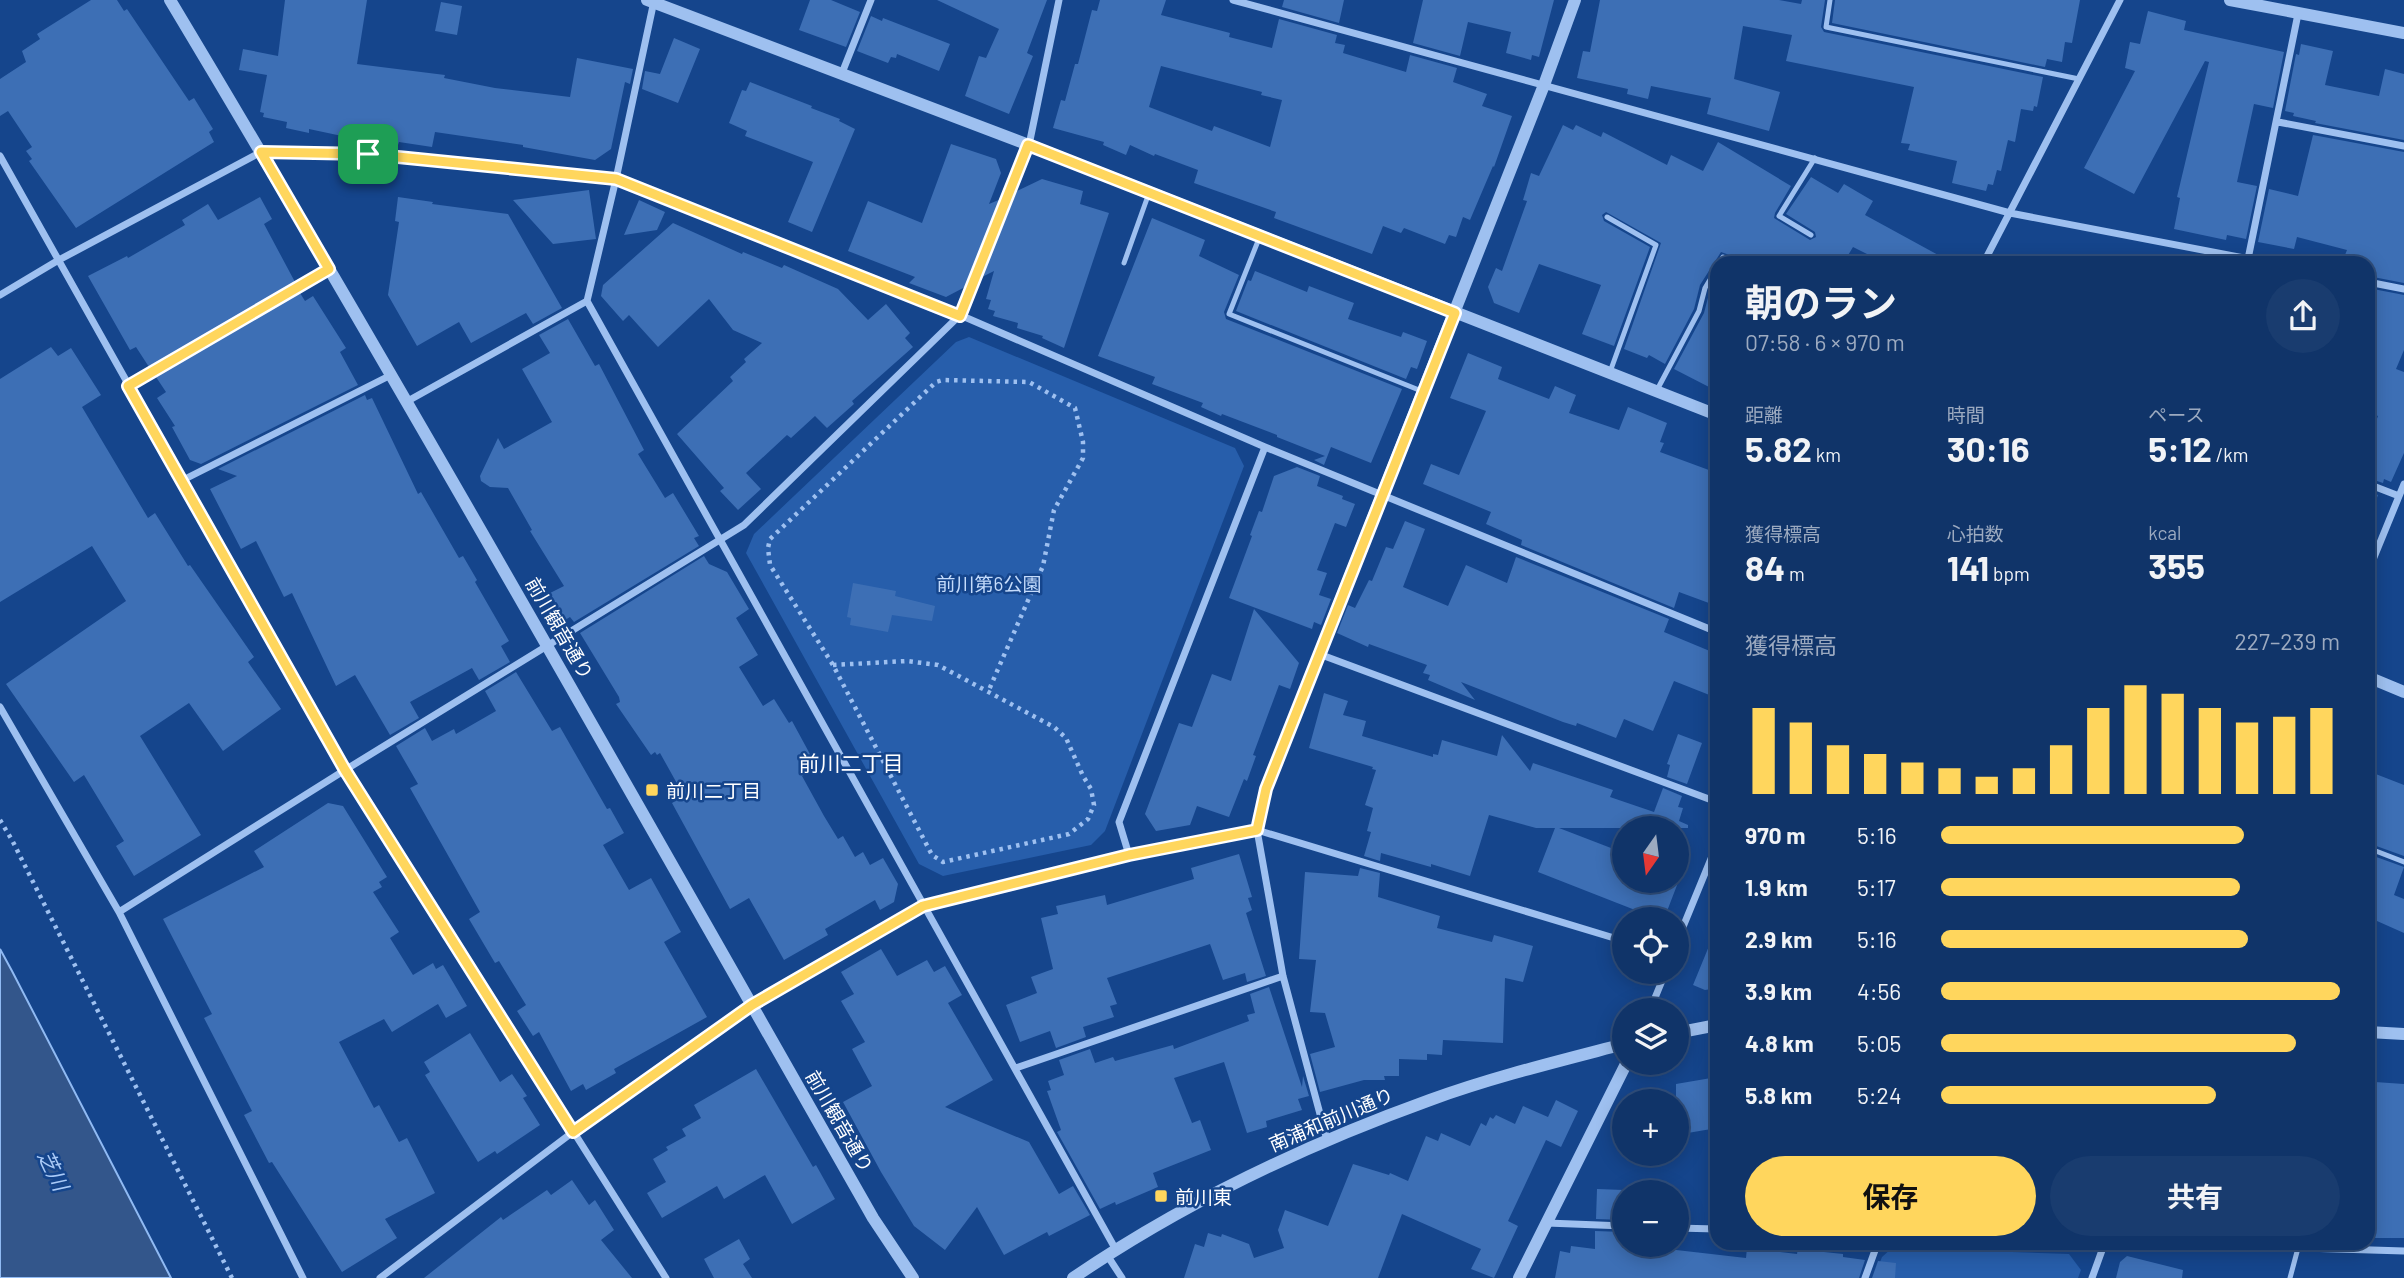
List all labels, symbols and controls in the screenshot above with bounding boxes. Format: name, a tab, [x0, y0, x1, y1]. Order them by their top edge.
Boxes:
pin	[338, 124, 398, 184]
icon: arrive	[349, 135, 387, 173]
text: 朝のラン	[1745, 279, 1897, 325]
button: share	[2266, 279, 2340, 353]
text: 07:58 · 6 × 970 m	[1745, 328, 1905, 356]
text: 距離	[1745, 403, 1783, 426]
text: 時間	[1947, 403, 1985, 426]
text: ペース	[2148, 403, 2204, 426]
text: 5.82	[1745, 427, 1812, 469]
text: 30:16	[1947, 427, 2029, 469]
text: 5:12	[2148, 427, 2212, 469]
text: km	[1812, 443, 1841, 466]
text: /km	[2212, 443, 2249, 466]
text: kcal	[2148, 521, 2181, 544]
text: 獲得標高	[1745, 522, 1821, 545]
text: 心拍数	[1947, 522, 2004, 545]
text: 355	[2148, 544, 2205, 586]
text: 84	[1745, 546, 1785, 588]
text: 141	[1947, 546, 1989, 588]
text: m	[1785, 562, 1805, 585]
text: bpm	[1989, 562, 2030, 585]
park label: 前川第6公園	[937, 572, 1041, 595]
street label: 前川観音通り	[522, 573, 598, 683]
text: 227–239 m	[2234, 627, 2340, 655]
text: 獲得標高	[1745, 631, 1837, 659]
district label: 前川二丁目	[799, 750, 904, 775]
place label: 前川二丁目	[666, 779, 761, 802]
marker: 前川二丁目	[644, 782, 660, 798]
north arrow	[1612, 816, 1689, 892]
map controls	[1612, 816, 1689, 1257]
text: 970 m	[1745, 821, 1806, 849]
text: 5:16	[1857, 821, 1897, 849]
text: 1.9 km	[1745, 873, 1808, 901]
text: 5:17	[1857, 873, 1896, 901]
button: locate	[1612, 907, 1689, 984]
text: 2.9 km	[1745, 925, 1812, 953]
text: 5:16	[1857, 925, 1897, 953]
text: 3.9 km	[1745, 977, 1812, 1005]
text: 4:56	[1857, 977, 1901, 1005]
button: layers	[1612, 998, 1689, 1075]
text: 4.8 km	[1745, 1029, 1814, 1057]
text: 5:05	[1857, 1029, 1901, 1057]
street label: 前川観音通り	[802, 1066, 878, 1176]
text: 5.8 km	[1745, 1081, 1812, 1109]
text: 5:24	[1857, 1081, 1902, 1109]
street label: 南浦和前川通り	[1265, 1082, 1397, 1156]
button: +	[1612, 1089, 1689, 1166]
water label: 芝川	[34, 1146, 75, 1196]
button: 保存	[1745, 1156, 2036, 1236]
button: 共有	[2050, 1156, 2340, 1236]
button: −	[1612, 1180, 1689, 1257]
place label: 前川東	[1175, 1185, 1232, 1208]
marker: 前川東	[1153, 1188, 1169, 1204]

